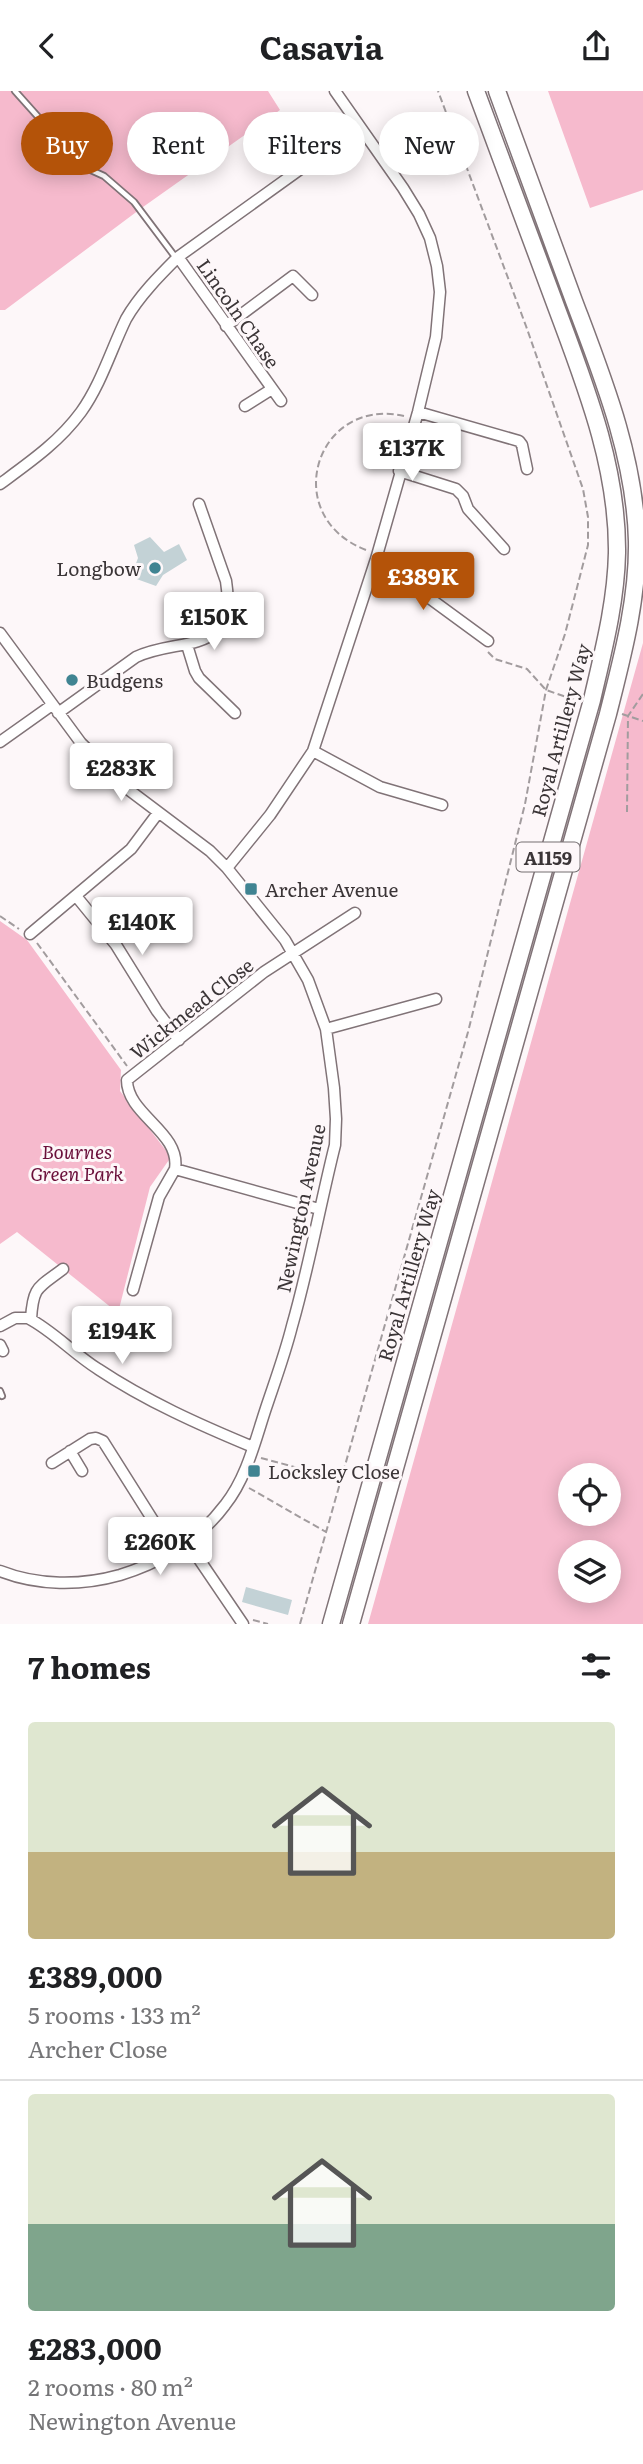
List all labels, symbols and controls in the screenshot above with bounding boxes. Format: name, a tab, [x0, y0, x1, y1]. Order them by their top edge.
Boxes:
text: Casavia	[259, 22, 384, 70]
icon: back	[28, 27, 66, 65]
icon: share	[577, 27, 615, 65]
chip: Buy	[21, 112, 113, 175]
chip: Rent	[127, 112, 229, 175]
chip: Filters	[243, 112, 365, 175]
chip: New	[379, 112, 479, 175]
street label: Lincoln Chase	[191, 253, 287, 374]
pin: £137K	[363, 423, 461, 483]
text: £137K	[379, 429, 445, 463]
pin: £389K	[374, 553, 472, 612]
place label: Longbow	[56, 554, 142, 582]
text: £389K	[387, 558, 459, 592]
marker: Longbow	[147, 560, 163, 576]
pin: £150K	[165, 593, 263, 652]
text: £150K	[180, 598, 248, 632]
street label: Royal Artillery Way	[523, 640, 597, 820]
place label: Budgens	[86, 666, 163, 694]
marker: Budgens	[64, 672, 80, 688]
pin: £283K	[72, 743, 170, 803]
text: £283K	[86, 749, 156, 783]
road number: A1159	[516, 843, 580, 871]
place label: Archer Avenue	[265, 875, 399, 903]
marker: Archer Avenue	[243, 881, 259, 897]
pin: £140K	[93, 897, 191, 957]
text: £140K	[108, 903, 176, 937]
street label: Wickmead Close	[123, 951, 259, 1065]
street label: Newington Avenue	[268, 1121, 332, 1295]
park label: Bournes Green Park	[30, 1137, 124, 1187]
street label: Royal Artillery Way	[370, 1185, 446, 1365]
pin: £194K	[73, 1307, 171, 1366]
text: £194K	[88, 1312, 156, 1346]
place label: Locksley Close	[268, 1457, 400, 1485]
marker: Locksley Close	[246, 1463, 262, 1479]
map controls	[558, 1463, 621, 1603]
button: locate	[558, 1463, 621, 1526]
pin: £260K	[111, 1517, 209, 1577]
text: £260K	[124, 1523, 196, 1557]
button: layers	[558, 1540, 621, 1603]
text: 7 homes	[28, 1644, 151, 1688]
icon: filters	[577, 1647, 615, 1685]
icon: home	[259, 1768, 385, 1894]
text: £389,000	[28, 1953, 163, 1997]
text: 5 rooms · 133 m²	[28, 1997, 201, 2031]
text: Archer Close	[28, 2031, 167, 2065]
icon: home	[259, 2140, 385, 2266]
text: £283,000	[28, 2325, 162, 2369]
text: 2 rooms · 80 m²	[28, 2369, 193, 2403]
text: Newington Avenue	[28, 2403, 236, 2437]

